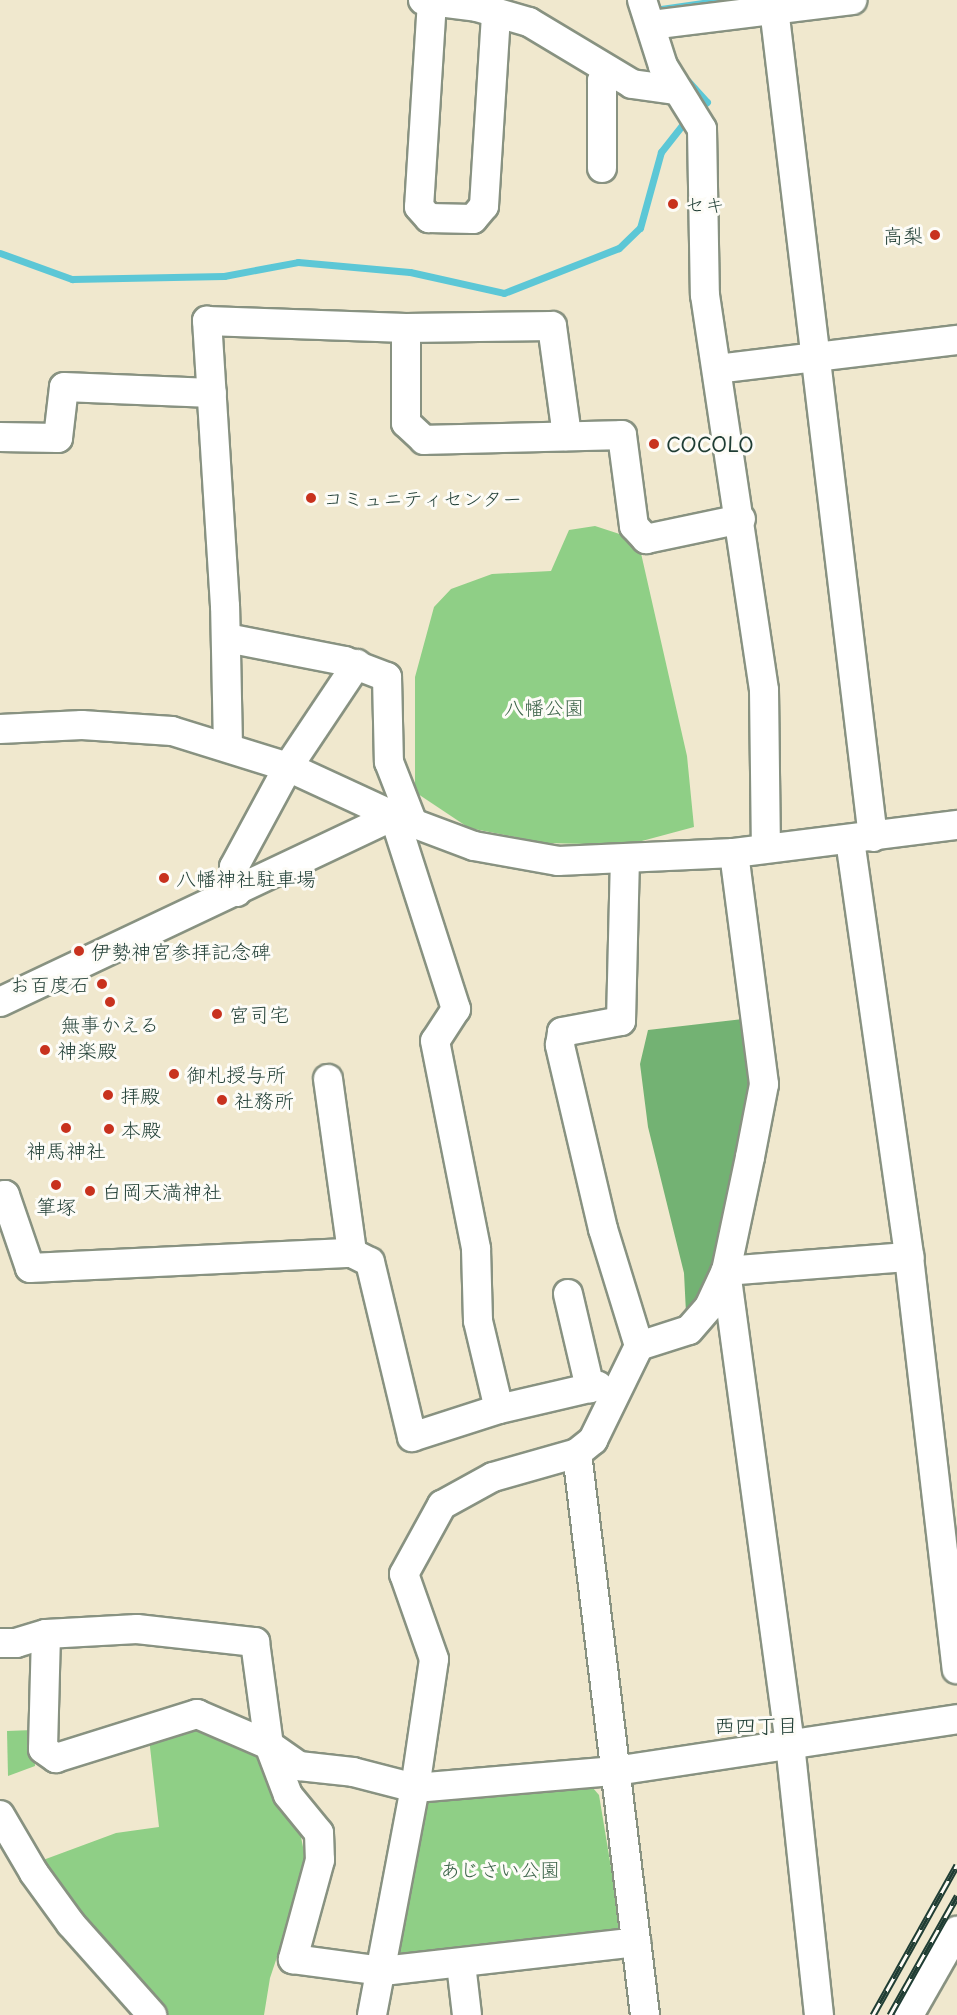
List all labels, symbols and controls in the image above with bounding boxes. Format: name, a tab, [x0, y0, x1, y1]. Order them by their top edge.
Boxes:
place label: セキ	[685, 192, 725, 216]
marker: セキ	[666, 197, 680, 211]
place label: 高梨	[883, 223, 923, 247]
marker: 高梨	[928, 228, 942, 242]
place label: COCOLO	[666, 432, 754, 456]
marker: COCOLO	[647, 437, 661, 451]
place label: コミュニティセンター	[323, 486, 523, 510]
marker: コミュニティセンター	[304, 491, 318, 505]
park label: 八幡公園	[504, 695, 584, 719]
place label: 八幡神社駐車場	[176, 866, 316, 890]
marker: 八幡神社駐車場	[157, 871, 171, 885]
place label: 伊勢神宮参拝記念碑	[91, 939, 271, 963]
marker: 伊勢神宮参拝記念碑	[72, 944, 86, 958]
place label: お百度石	[10, 972, 90, 996]
marker: お百度石	[95, 977, 109, 991]
marker: 無事かえる	[103, 995, 117, 1009]
place label: 宮司宅	[229, 1002, 289, 1026]
marker: 宮司宅	[210, 1007, 224, 1021]
place label: 無事かえる	[60, 1012, 160, 1036]
place label: 神楽殿	[57, 1038, 117, 1062]
marker: 神楽殿	[38, 1043, 52, 1057]
place label: 御札授与所	[186, 1062, 286, 1086]
marker: 御札授与所	[167, 1067, 181, 1081]
place label: 拝殿	[120, 1083, 160, 1107]
marker: 拝殿	[101, 1088, 115, 1102]
place label: 社務所	[234, 1088, 294, 1112]
marker: 社務所	[215, 1093, 229, 1107]
place label: 本殿	[121, 1117, 161, 1141]
marker: 神馬神社	[59, 1121, 73, 1135]
marker: 本殿	[102, 1122, 116, 1136]
place label: 神馬神社	[26, 1138, 106, 1162]
marker: 筆塚	[49, 1178, 63, 1192]
place label: 白岡天満神社	[102, 1179, 222, 1203]
marker: 白岡天満神社	[83, 1184, 97, 1198]
place label: 筆塚	[36, 1194, 76, 1218]
district label: 西四丁目	[714, 1711, 798, 1737]
park label: あじさい公園	[440, 1857, 560, 1881]

